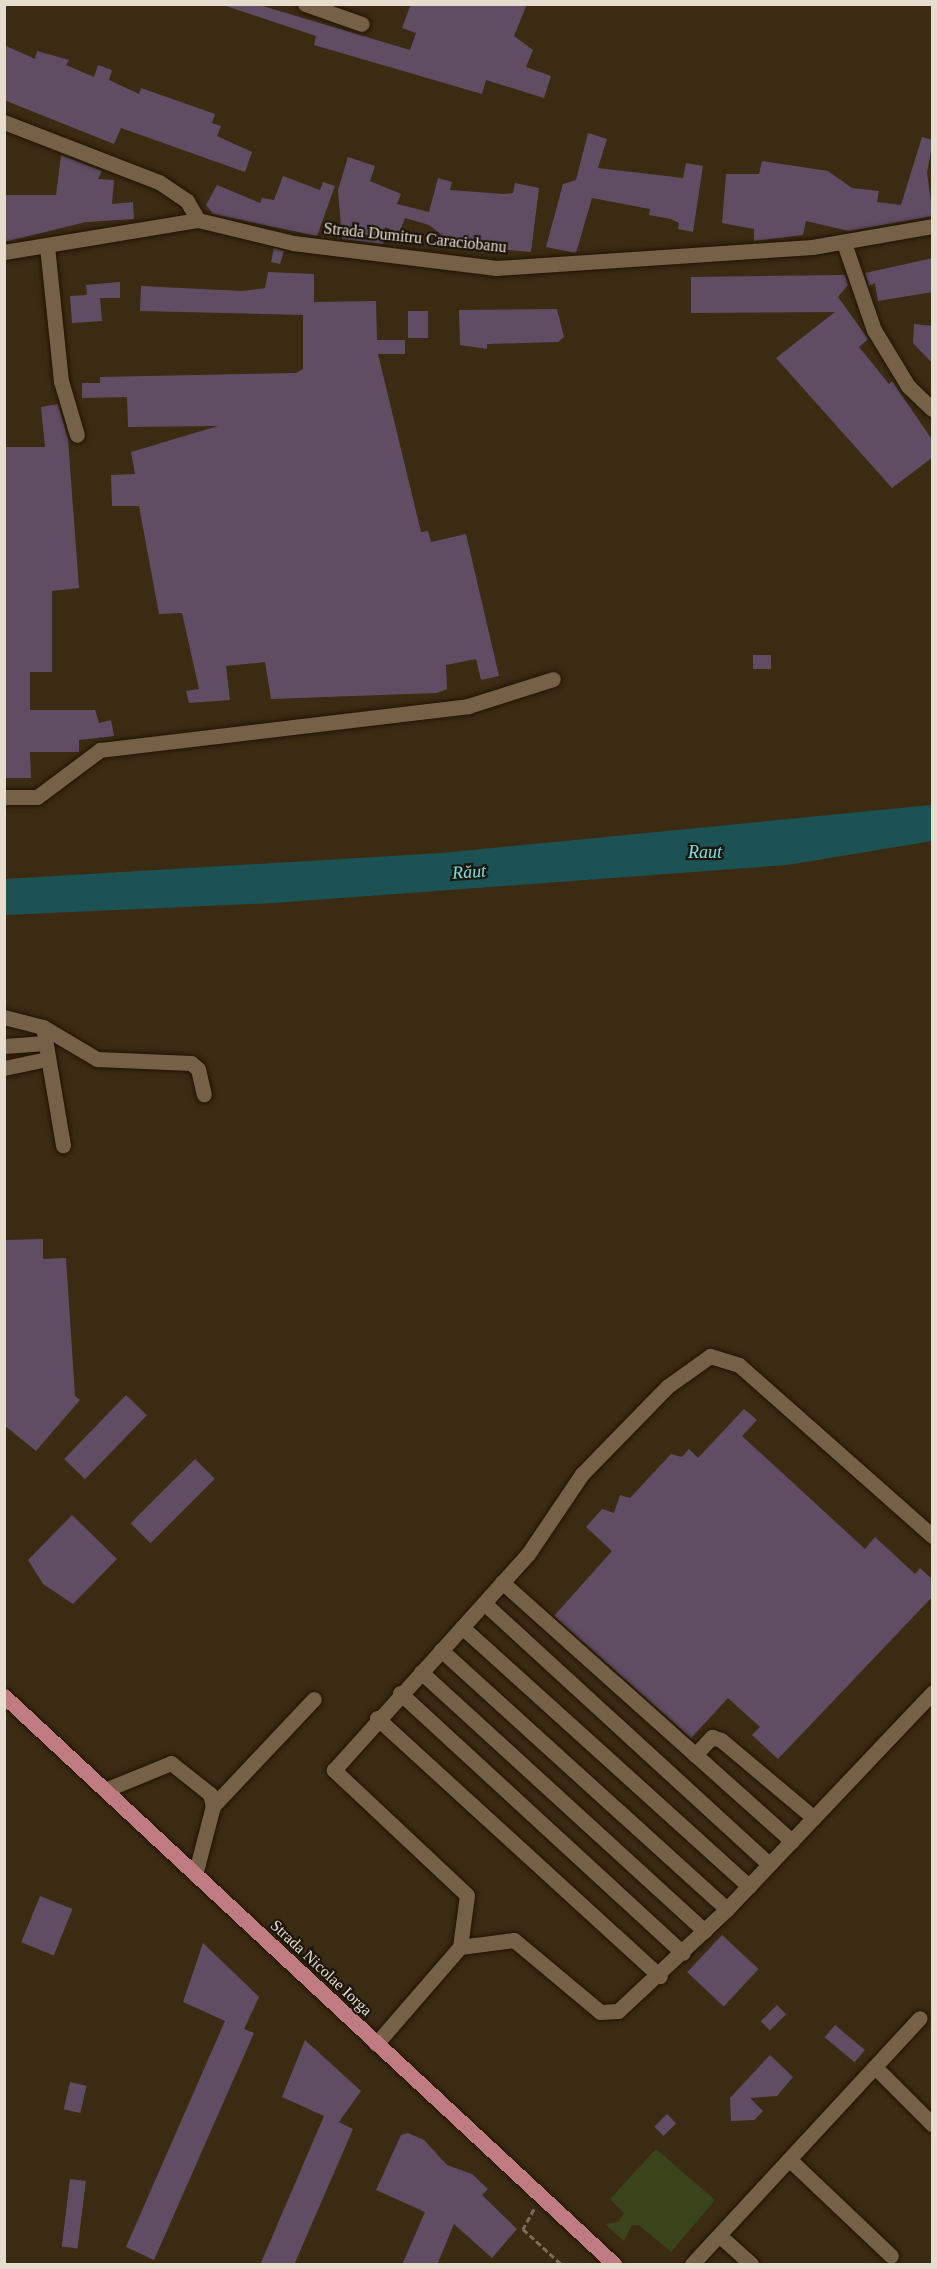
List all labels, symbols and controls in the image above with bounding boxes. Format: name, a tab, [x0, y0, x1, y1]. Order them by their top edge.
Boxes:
street label: Strada Dumitru Caraciobanu	[323, 219, 507, 257]
water label: Raut	[688, 841, 722, 863]
water label: Răut	[451, 860, 487, 884]
street label: Strada Nicolae Iorga	[266, 1916, 376, 2020]

